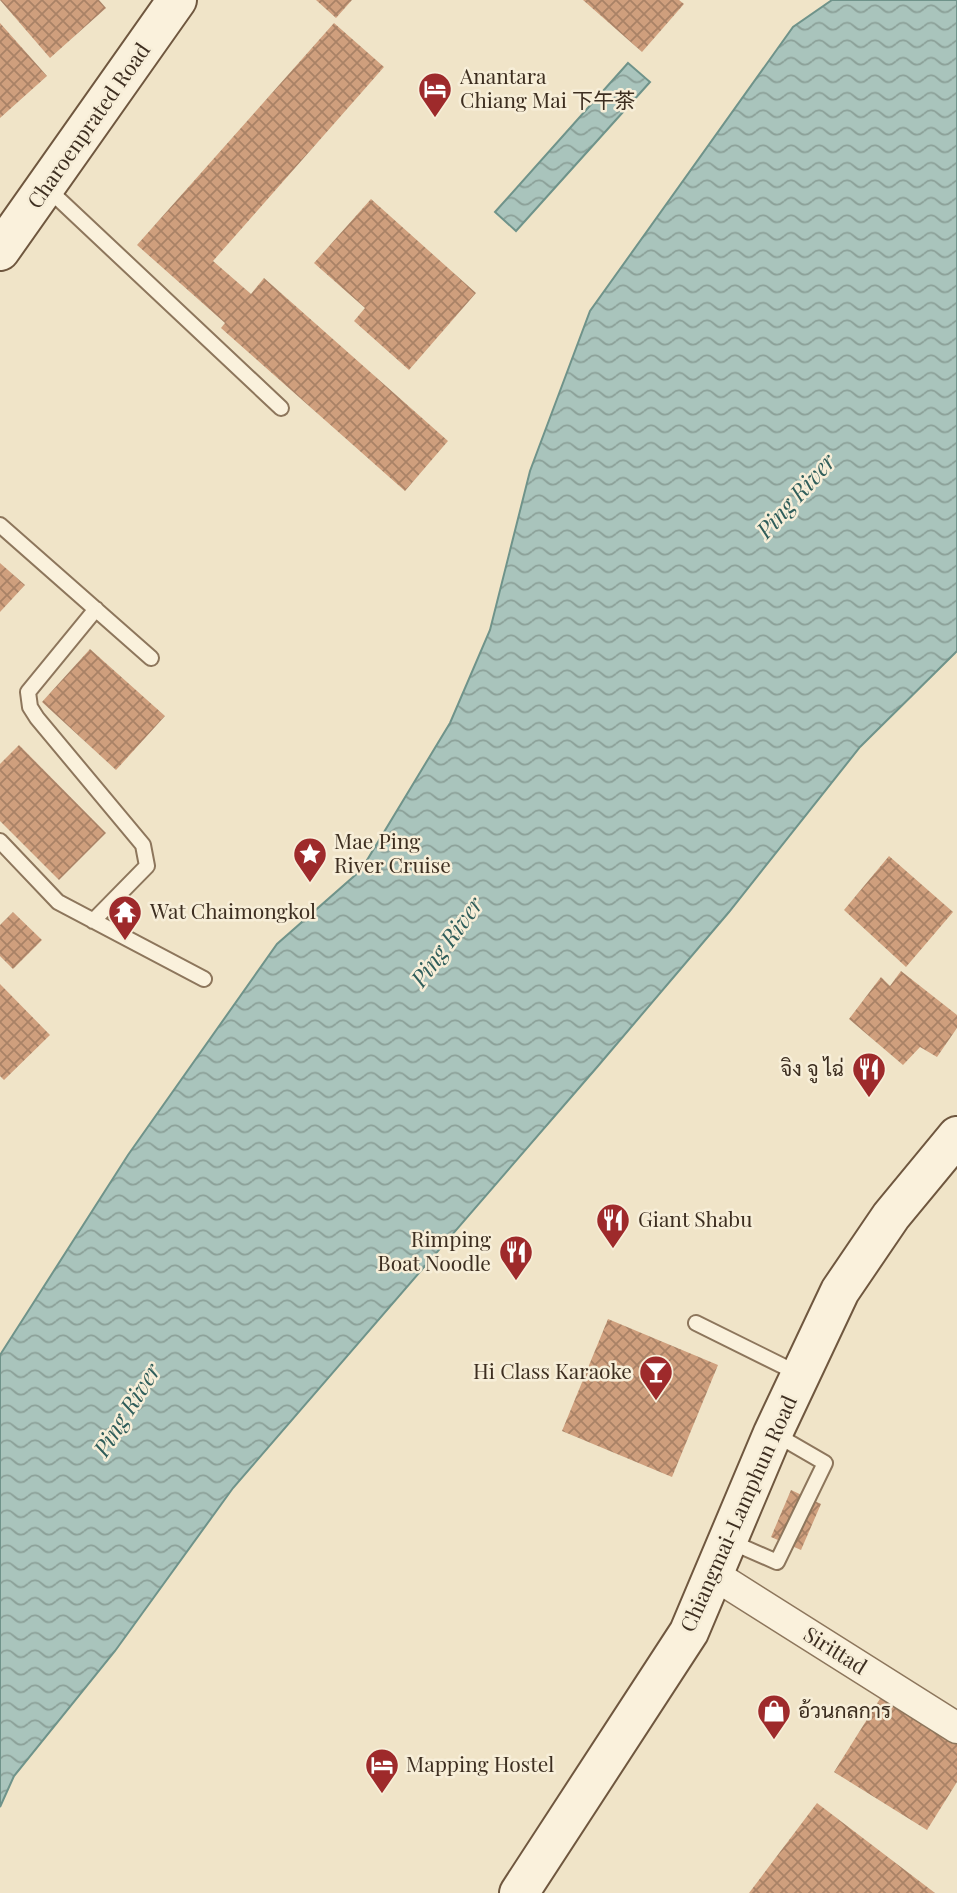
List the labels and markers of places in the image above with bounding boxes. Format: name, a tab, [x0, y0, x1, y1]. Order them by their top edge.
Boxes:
place label: Anantara Chiang Mai 下午茶	[459, 61, 635, 113]
hotel icon: Anantara Chiang Mai 下午茶	[416, 70, 454, 119]
place label: Mae Ping River Cruise	[334, 826, 451, 878]
place icon: Mae Ping River Cruise	[291, 835, 329, 884]
temple icon: Wat Chaimongkol	[106, 893, 144, 942]
place label: Wat Chaimongkol	[149, 896, 316, 924]
restaurant icon: จิง จู ไฉ่	[850, 1050, 888, 1099]
place label: จิง จู ไฉ่	[780, 1053, 844, 1084]
restaurant icon: Giant Shabu	[594, 1201, 632, 1250]
place label: Giant Shabu	[638, 1204, 752, 1232]
place label: Rimping Boat Noodle	[378, 1224, 491, 1276]
restaurant icon: Rimping Boat Noodle	[497, 1233, 535, 1282]
bar icon: Hi Class Karaoke	[637, 1353, 675, 1402]
place label: Hi Class Karaoke	[473, 1356, 632, 1384]
shop icon: อ้วนกลการ	[755, 1692, 793, 1741]
place label: อ้วนกลการ	[798, 1695, 891, 1723]
hotel icon: Mapping Hostel	[363, 1746, 401, 1795]
place label: Mapping Hostel	[406, 1749, 554, 1777]

